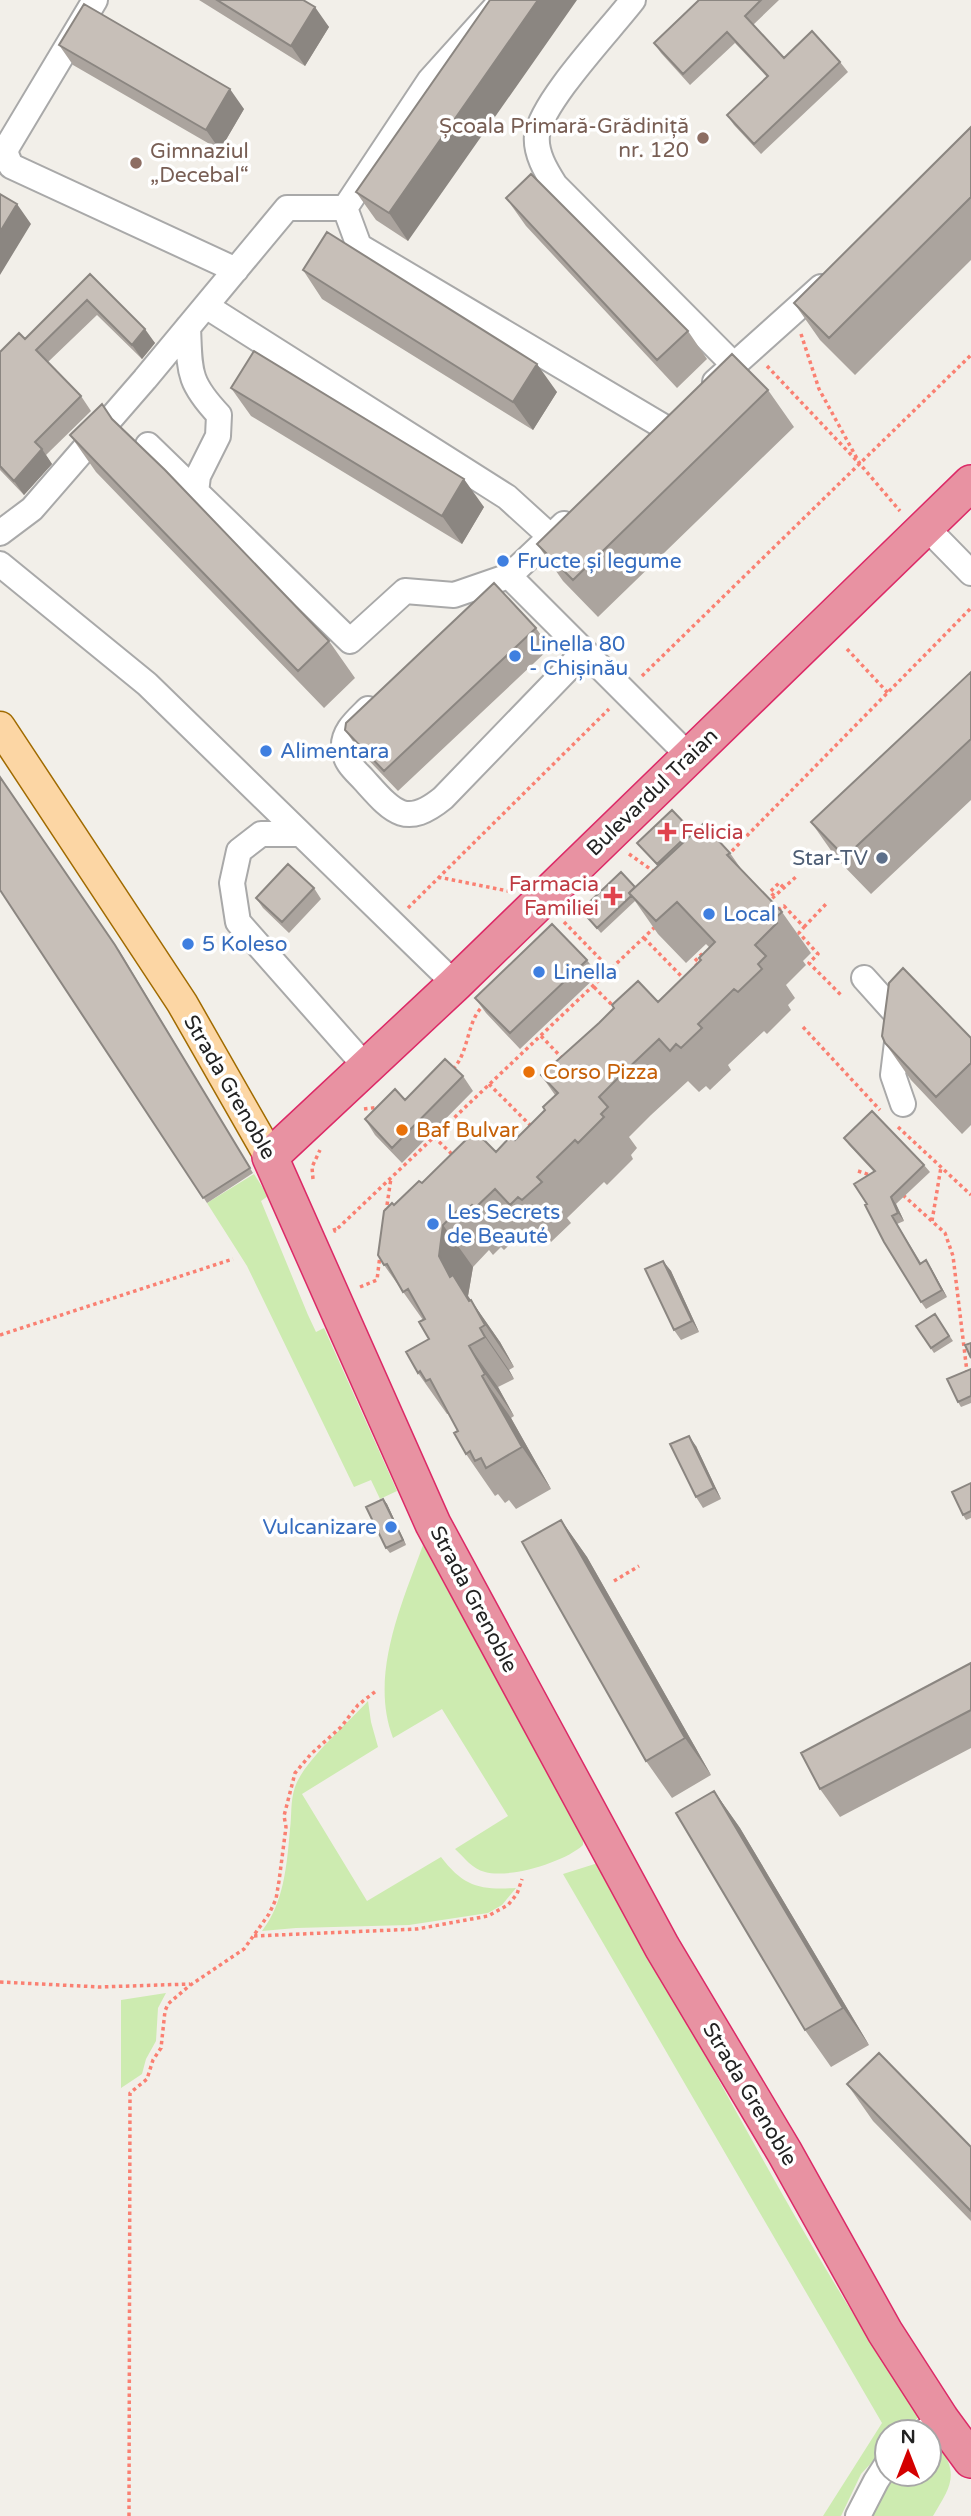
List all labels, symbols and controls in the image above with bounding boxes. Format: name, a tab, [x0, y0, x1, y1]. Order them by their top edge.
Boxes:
place label: Școala Primară-Grădiniță nr. 120	[439, 114, 689, 163]
marker: Școala Primară-Grădiniță nr. 120	[695, 130, 711, 146]
place label: Gimnaziul „Decebal“	[150, 139, 249, 188]
marker: Gimnaziul „Decebal“	[128, 155, 144, 171]
place label: Fructe și legume	[517, 549, 682, 574]
marker: Fructe și legume	[495, 553, 511, 569]
place label: Linella 80 - Chișinău	[529, 632, 628, 681]
marker: Linella 80 - Chișinău	[507, 648, 523, 664]
street label: Bulevardul Traian	[582, 723, 723, 861]
place label: Alimentara	[280, 739, 389, 764]
marker: Alimentara	[258, 743, 274, 759]
place label: Felicia	[681, 820, 744, 845]
marker: Felicia	[659, 824, 675, 840]
place label: Star-TV	[792, 846, 868, 871]
marker: Star-TV	[874, 850, 890, 866]
place label: Farmacia Familiei	[509, 872, 599, 921]
marker: Farmacia Familiei	[605, 888, 621, 904]
place label: Local	[723, 902, 776, 927]
marker: Local	[701, 906, 717, 922]
place label: 5 Koleso	[202, 932, 287, 957]
marker: 5 Koleso	[180, 936, 196, 952]
place label: Linella	[553, 960, 617, 985]
marker: Linella	[531, 964, 547, 980]
street label: Strada Grenoble	[178, 1011, 281, 1164]
place label: Corso Pizza	[543, 1060, 658, 1085]
marker: Corso Pizza	[521, 1064, 537, 1080]
place label: Baf Bulvar	[416, 1118, 519, 1143]
marker: Baf Bulvar	[394, 1122, 410, 1138]
place label: Les Secrets de Beauté	[447, 1200, 560, 1249]
marker: Les Secrets de Beauté	[425, 1216, 441, 1232]
place label: Vulcanizare	[262, 1515, 377, 1540]
marker: Vulcanizare	[383, 1519, 399, 1535]
street label: Strada Grenoble	[424, 1522, 523, 1677]
street label: Strada Grenoble	[697, 2018, 802, 2170]
north arrow	[873, 2418, 943, 2488]
text: N	[900, 2426, 916, 2448]

